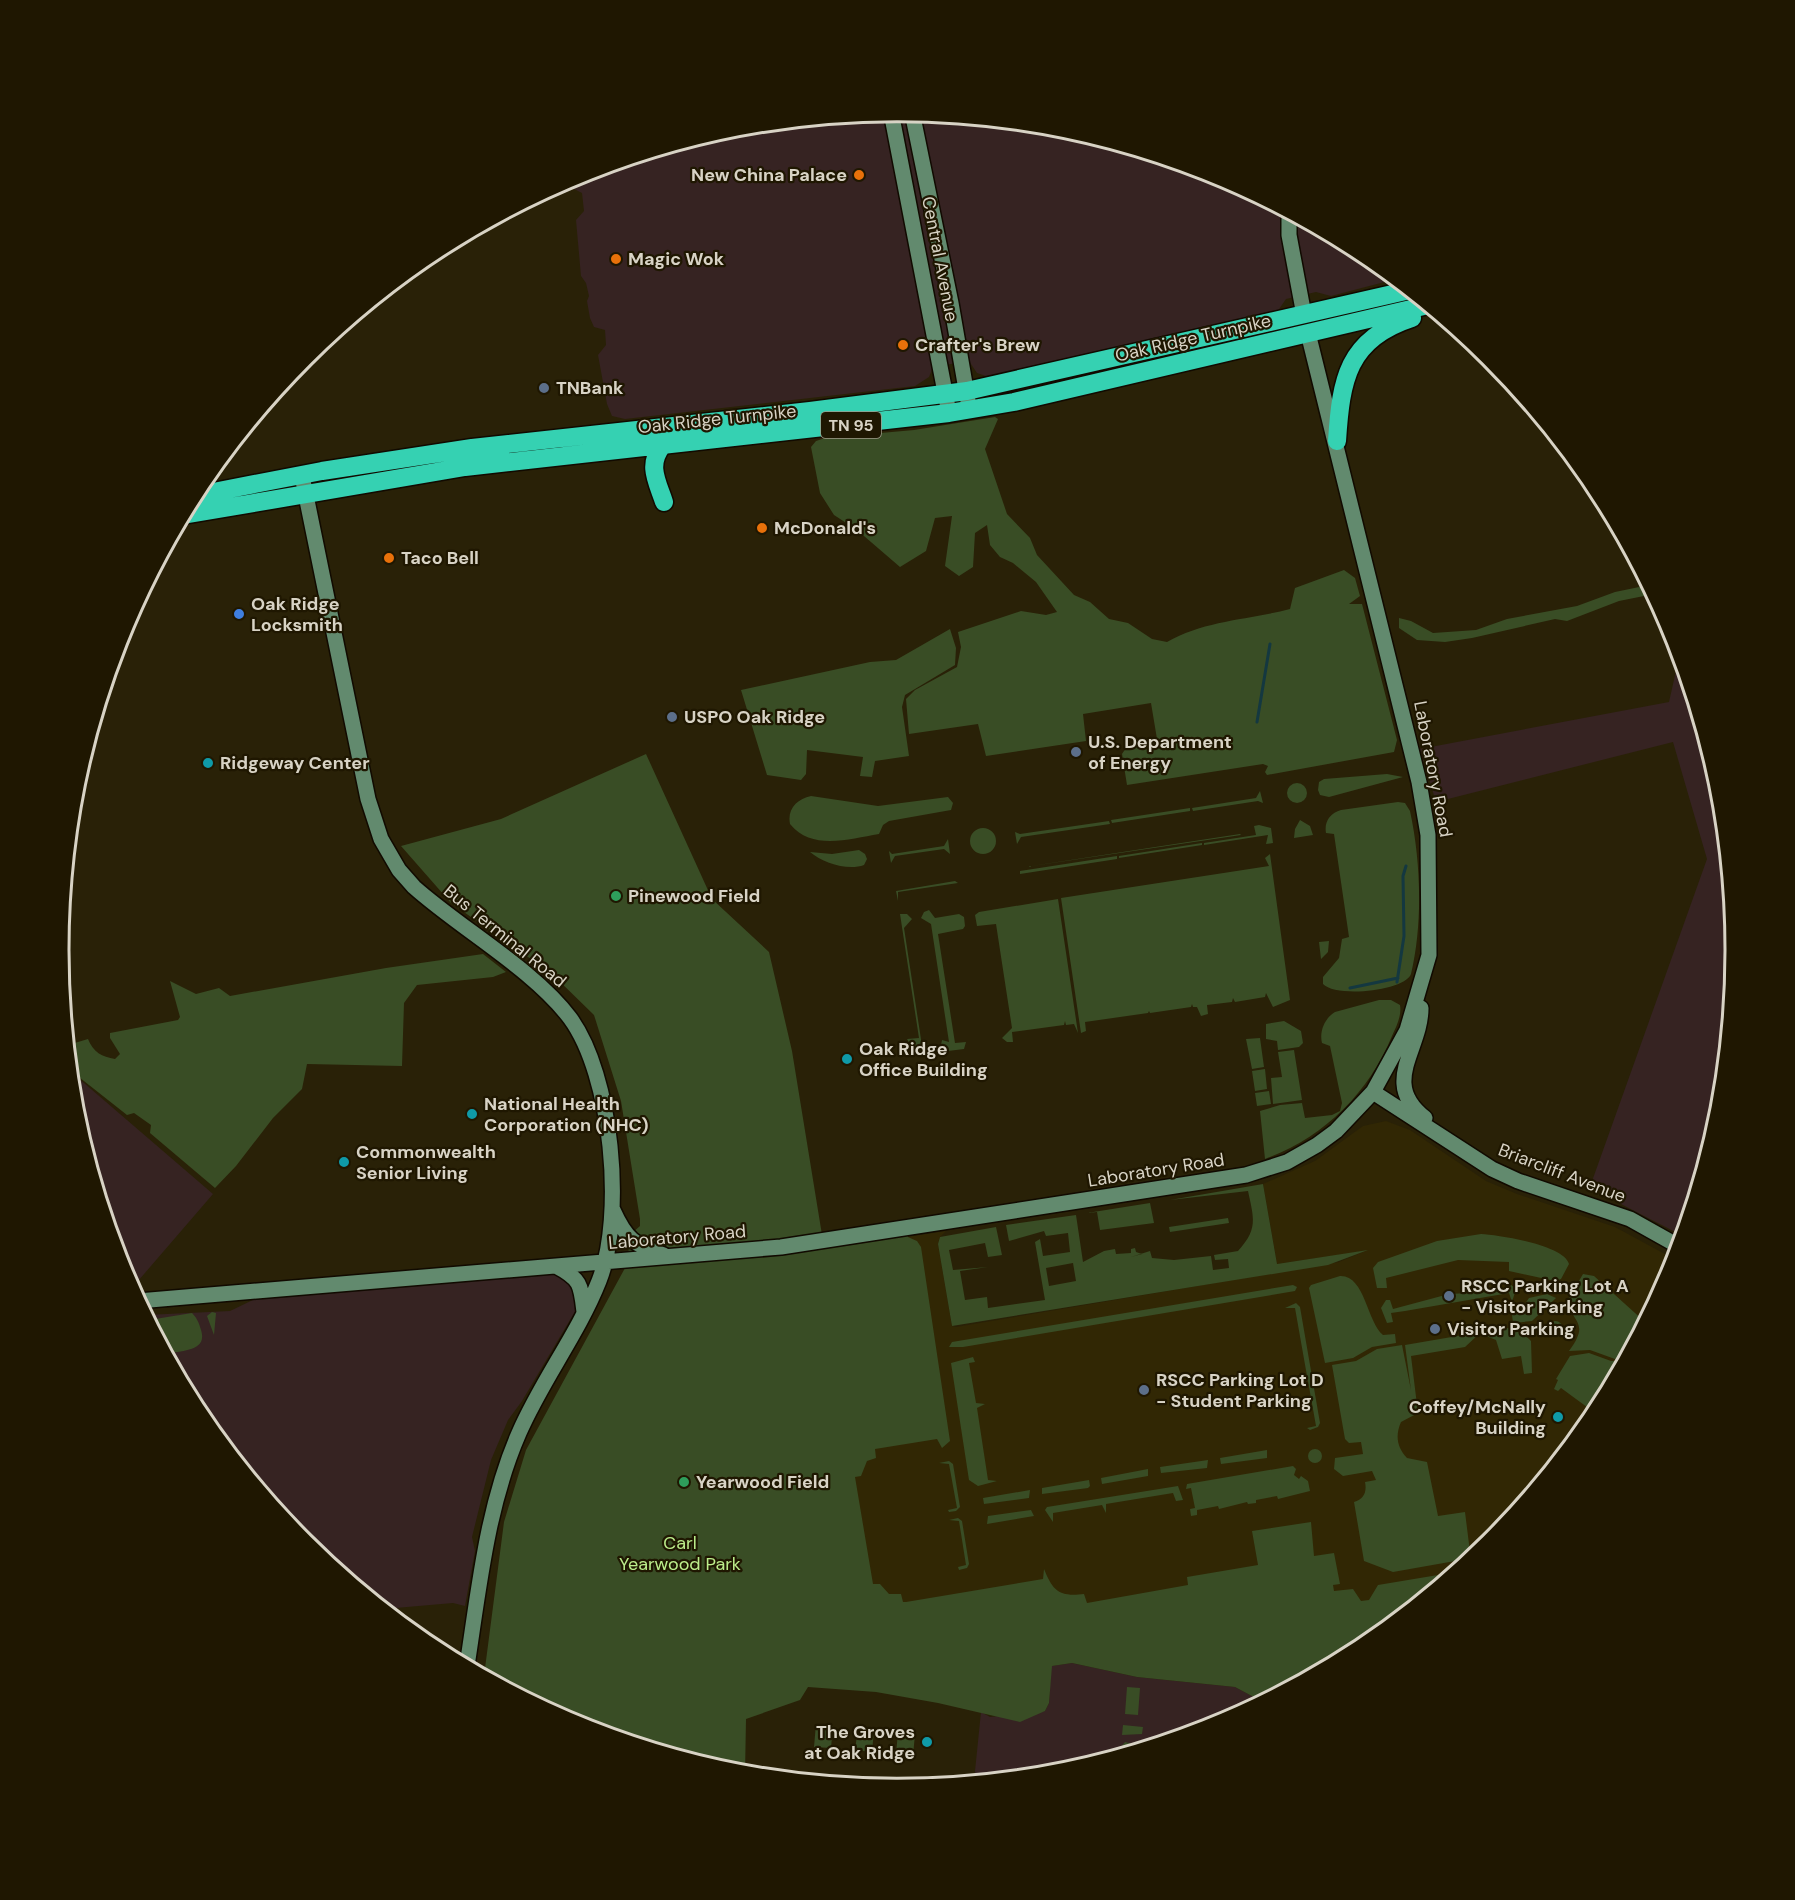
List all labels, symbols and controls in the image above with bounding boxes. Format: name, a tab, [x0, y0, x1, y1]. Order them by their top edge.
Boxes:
place label: New China Palace	[691, 163, 847, 187]
marker: New China Palace	[852, 168, 866, 182]
street label: Central Avenue	[916, 194, 964, 324]
place label: Magic Wok	[628, 247, 725, 271]
marker: Magic Wok	[609, 252, 623, 266]
street label: Oak Ridge Turnpike	[1113, 308, 1273, 368]
place label: Crafter's Brew	[915, 333, 1040, 357]
marker: Crafter's Brew	[896, 338, 910, 352]
place label: TNBank	[556, 376, 624, 400]
marker: TNBank	[537, 381, 551, 395]
street label: Oak Ridge Turnpike	[637, 399, 797, 439]
road number: TN 95	[821, 412, 881, 438]
place label: McDonald's	[774, 516, 876, 540]
marker: McDonald's	[755, 521, 769, 535]
place label: Taco Bell	[401, 546, 479, 570]
marker: Taco Bell	[382, 551, 396, 565]
place label: Oak Ridge Locksmith	[251, 592, 343, 637]
marker: Oak Ridge Locksmith	[232, 607, 246, 621]
street label: Laboratory Road	[1408, 699, 1458, 839]
place label: USPO Oak Ridge	[684, 705, 825, 729]
marker: USPO Oak Ridge	[665, 710, 679, 724]
place label: U.S. Department of Energy	[1088, 730, 1232, 775]
marker: U.S. Department of Energy	[1069, 745, 1083, 759]
place label: Ridgeway Center	[220, 751, 370, 775]
marker: Ridgeway Center	[201, 756, 215, 770]
street label: Bus Terminal Road	[439, 879, 571, 993]
place label: Pinewood Field	[628, 884, 760, 908]
marker: Pinewood Field	[609, 889, 623, 903]
place label: Oak Ridge Office Building	[859, 1037, 988, 1082]
marker: Oak Ridge Office Building	[840, 1052, 854, 1066]
place label: National Health Corporation (NHC)	[484, 1092, 649, 1137]
marker: National Health Corporation (NHC)	[465, 1107, 479, 1121]
street label: Briarcliff Avenue	[1495, 1138, 1629, 1208]
place label: Commonwealth Senior Living	[356, 1140, 496, 1185]
street label: Laboratory Road	[1086, 1147, 1226, 1193]
marker: Commonwealth Senior Living	[337, 1155, 351, 1169]
street label: Laboratory Road	[607, 1219, 747, 1255]
place label: RSCC Parking Lot A - Visitor Parking	[1461, 1274, 1629, 1319]
marker: RSCC Parking Lot A - Visitor Parking	[1442, 1289, 1456, 1303]
place label: Visitor Parking	[1447, 1317, 1575, 1341]
marker: Visitor Parking	[1428, 1322, 1442, 1336]
place label: RSCC Parking Lot D - Student Parking	[1156, 1368, 1324, 1413]
marker: RSCC Parking Lot D - Student Parking	[1137, 1383, 1151, 1397]
place label: Coffey/McNally Building	[1409, 1395, 1546, 1440]
marker: Coffey/McNally Building	[1551, 1410, 1565, 1424]
place label: Yearwood Field	[696, 1470, 829, 1494]
marker: Yearwood Field	[677, 1475, 691, 1489]
park label: Carl Yearwood Park	[619, 1531, 741, 1576]
place label: The Groves at Oak Ridge	[804, 1720, 915, 1765]
marker: The Groves at Oak Ridge	[920, 1735, 934, 1749]

